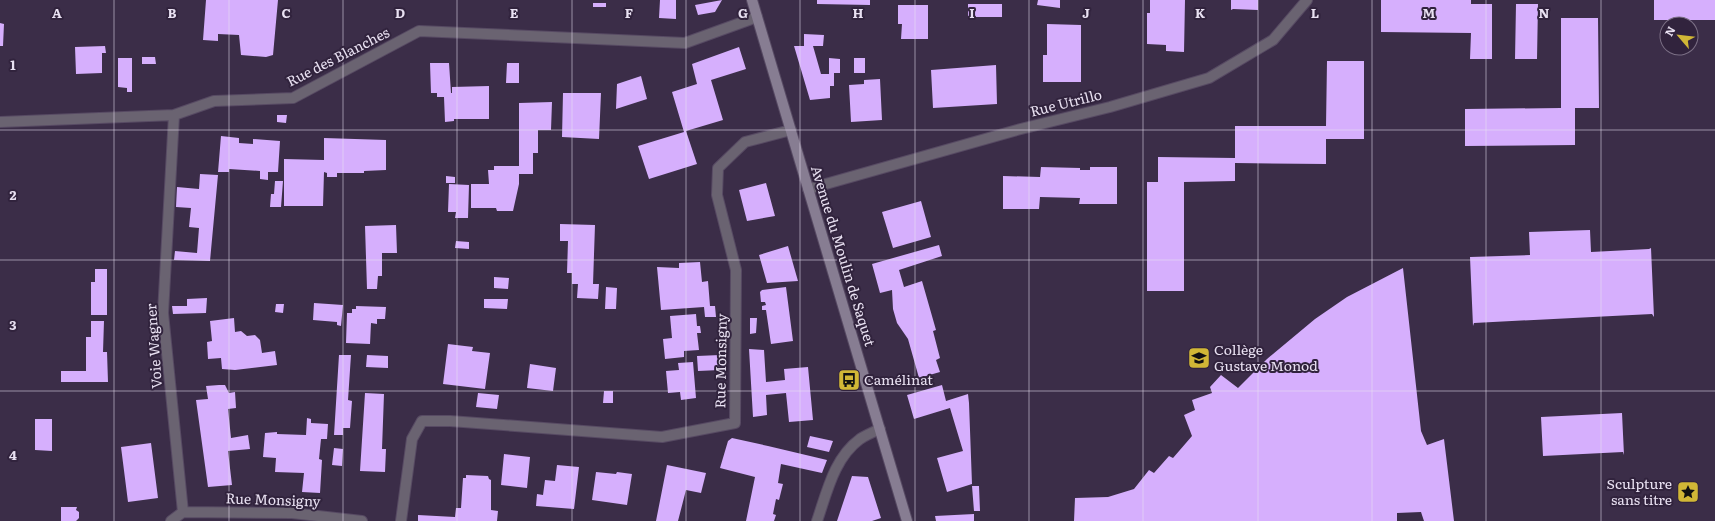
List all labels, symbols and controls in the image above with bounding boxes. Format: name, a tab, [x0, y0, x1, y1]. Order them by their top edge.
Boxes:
text: A	[52, 3, 62, 22]
text: B	[168, 3, 177, 22]
text: C	[281, 3, 291, 22]
text: D	[395, 3, 405, 22]
text: E	[510, 3, 519, 22]
text: F	[625, 3, 633, 22]
text: G	[738, 3, 748, 22]
text: H	[853, 3, 864, 22]
text: I	[969, 3, 975, 22]
text: J	[1082, 3, 1090, 22]
text: K	[1195, 3, 1206, 22]
text: L	[1311, 3, 1319, 22]
text: M	[1423, 3, 1436, 22]
text: N	[1539, 3, 1550, 22]
north arrow	[1659, 16, 1699, 56]
street label: Rue des Blanches	[283, 22, 392, 91]
text: N	[1660, 23, 1679, 39]
text: 1	[10, 55, 16, 74]
street label: Rue Utrillo	[1028, 83, 1104, 121]
street label: Avenue du Moulin de Saquet	[807, 163, 881, 349]
text: 2	[10, 185, 17, 204]
street label: Voie Wagner	[140, 302, 166, 389]
street label: Rue Monsigny	[709, 312, 731, 409]
text: 3	[9, 315, 17, 334]
place label: Collège Gustave Monod	[1214, 339, 1318, 375]
school or university icon: Collège Gustave Monod	[1186, 345, 1212, 371]
bus stop icon: Camélinat	[836, 367, 862, 393]
place label: Camélinat	[864, 369, 933, 389]
text: 4	[9, 445, 17, 464]
place label: Sculpture sans titre	[1607, 473, 1672, 509]
place icon: Sculpture sans titre	[1675, 479, 1701, 505]
street label: Rue Monsigny	[225, 487, 322, 511]

